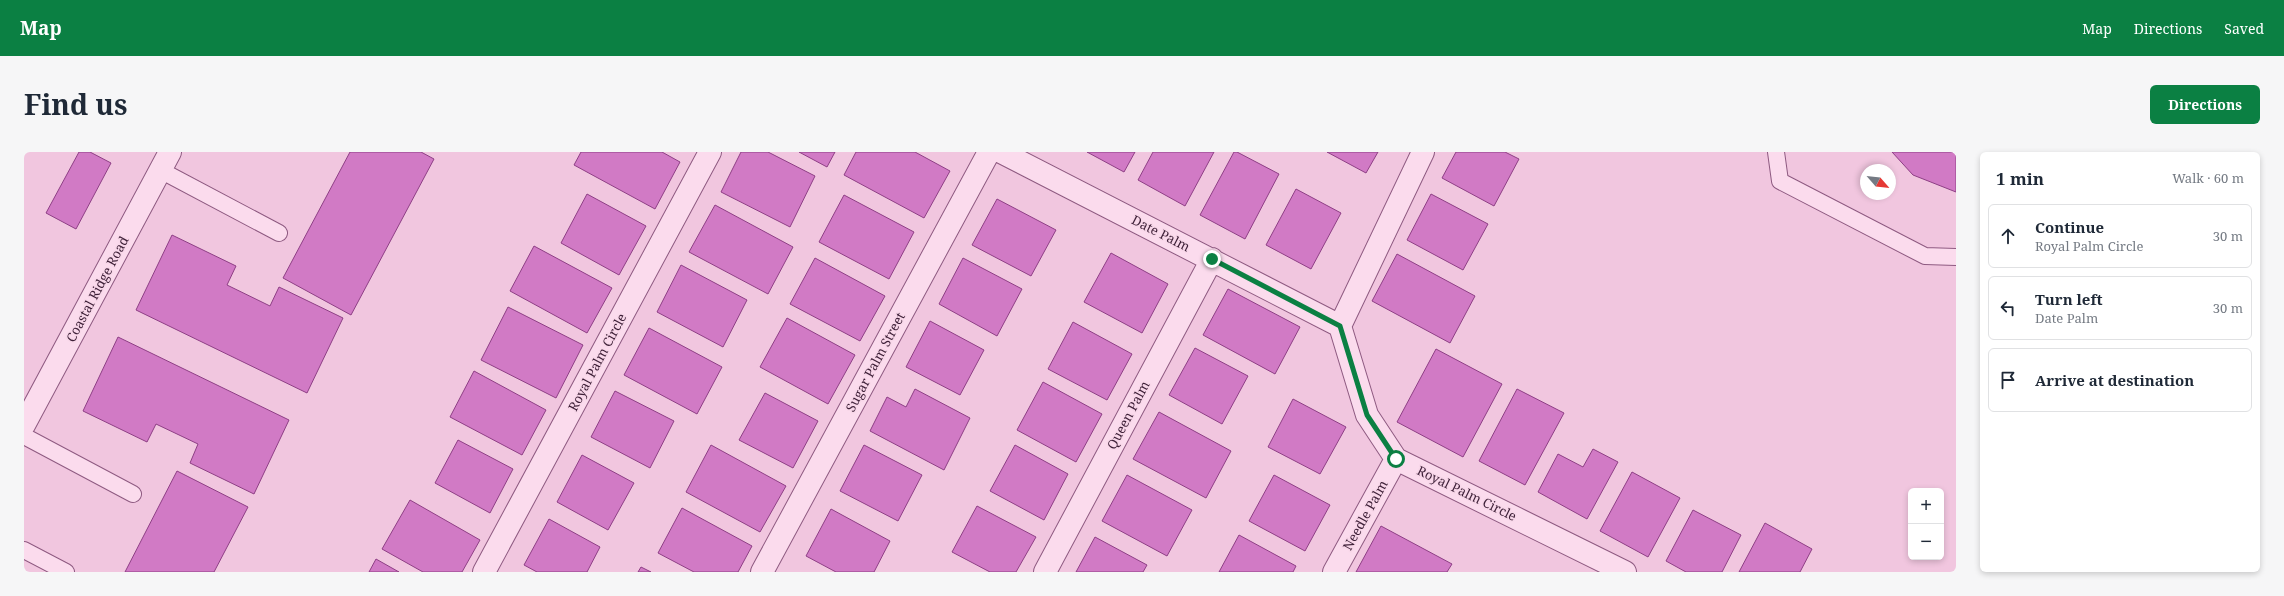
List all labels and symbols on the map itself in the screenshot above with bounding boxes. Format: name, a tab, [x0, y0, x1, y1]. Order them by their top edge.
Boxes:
north arrow	[1860, 164, 1896, 200]
street label: Date Palm	[1129, 211, 1193, 255]
street label: Coastal Ridge Road	[62, 233, 132, 345]
route end	[1203, 250, 1221, 268]
street label: Sugar Palm Street	[841, 309, 909, 415]
street label: Royal Palm Circle	[564, 310, 630, 414]
street label: Queen Palm	[1102, 378, 1154, 452]
route start	[1387, 450, 1405, 468]
street label: Royal Palm Circle	[1414, 461, 1520, 525]
street label: Needle Palm	[1338, 477, 1392, 553]

